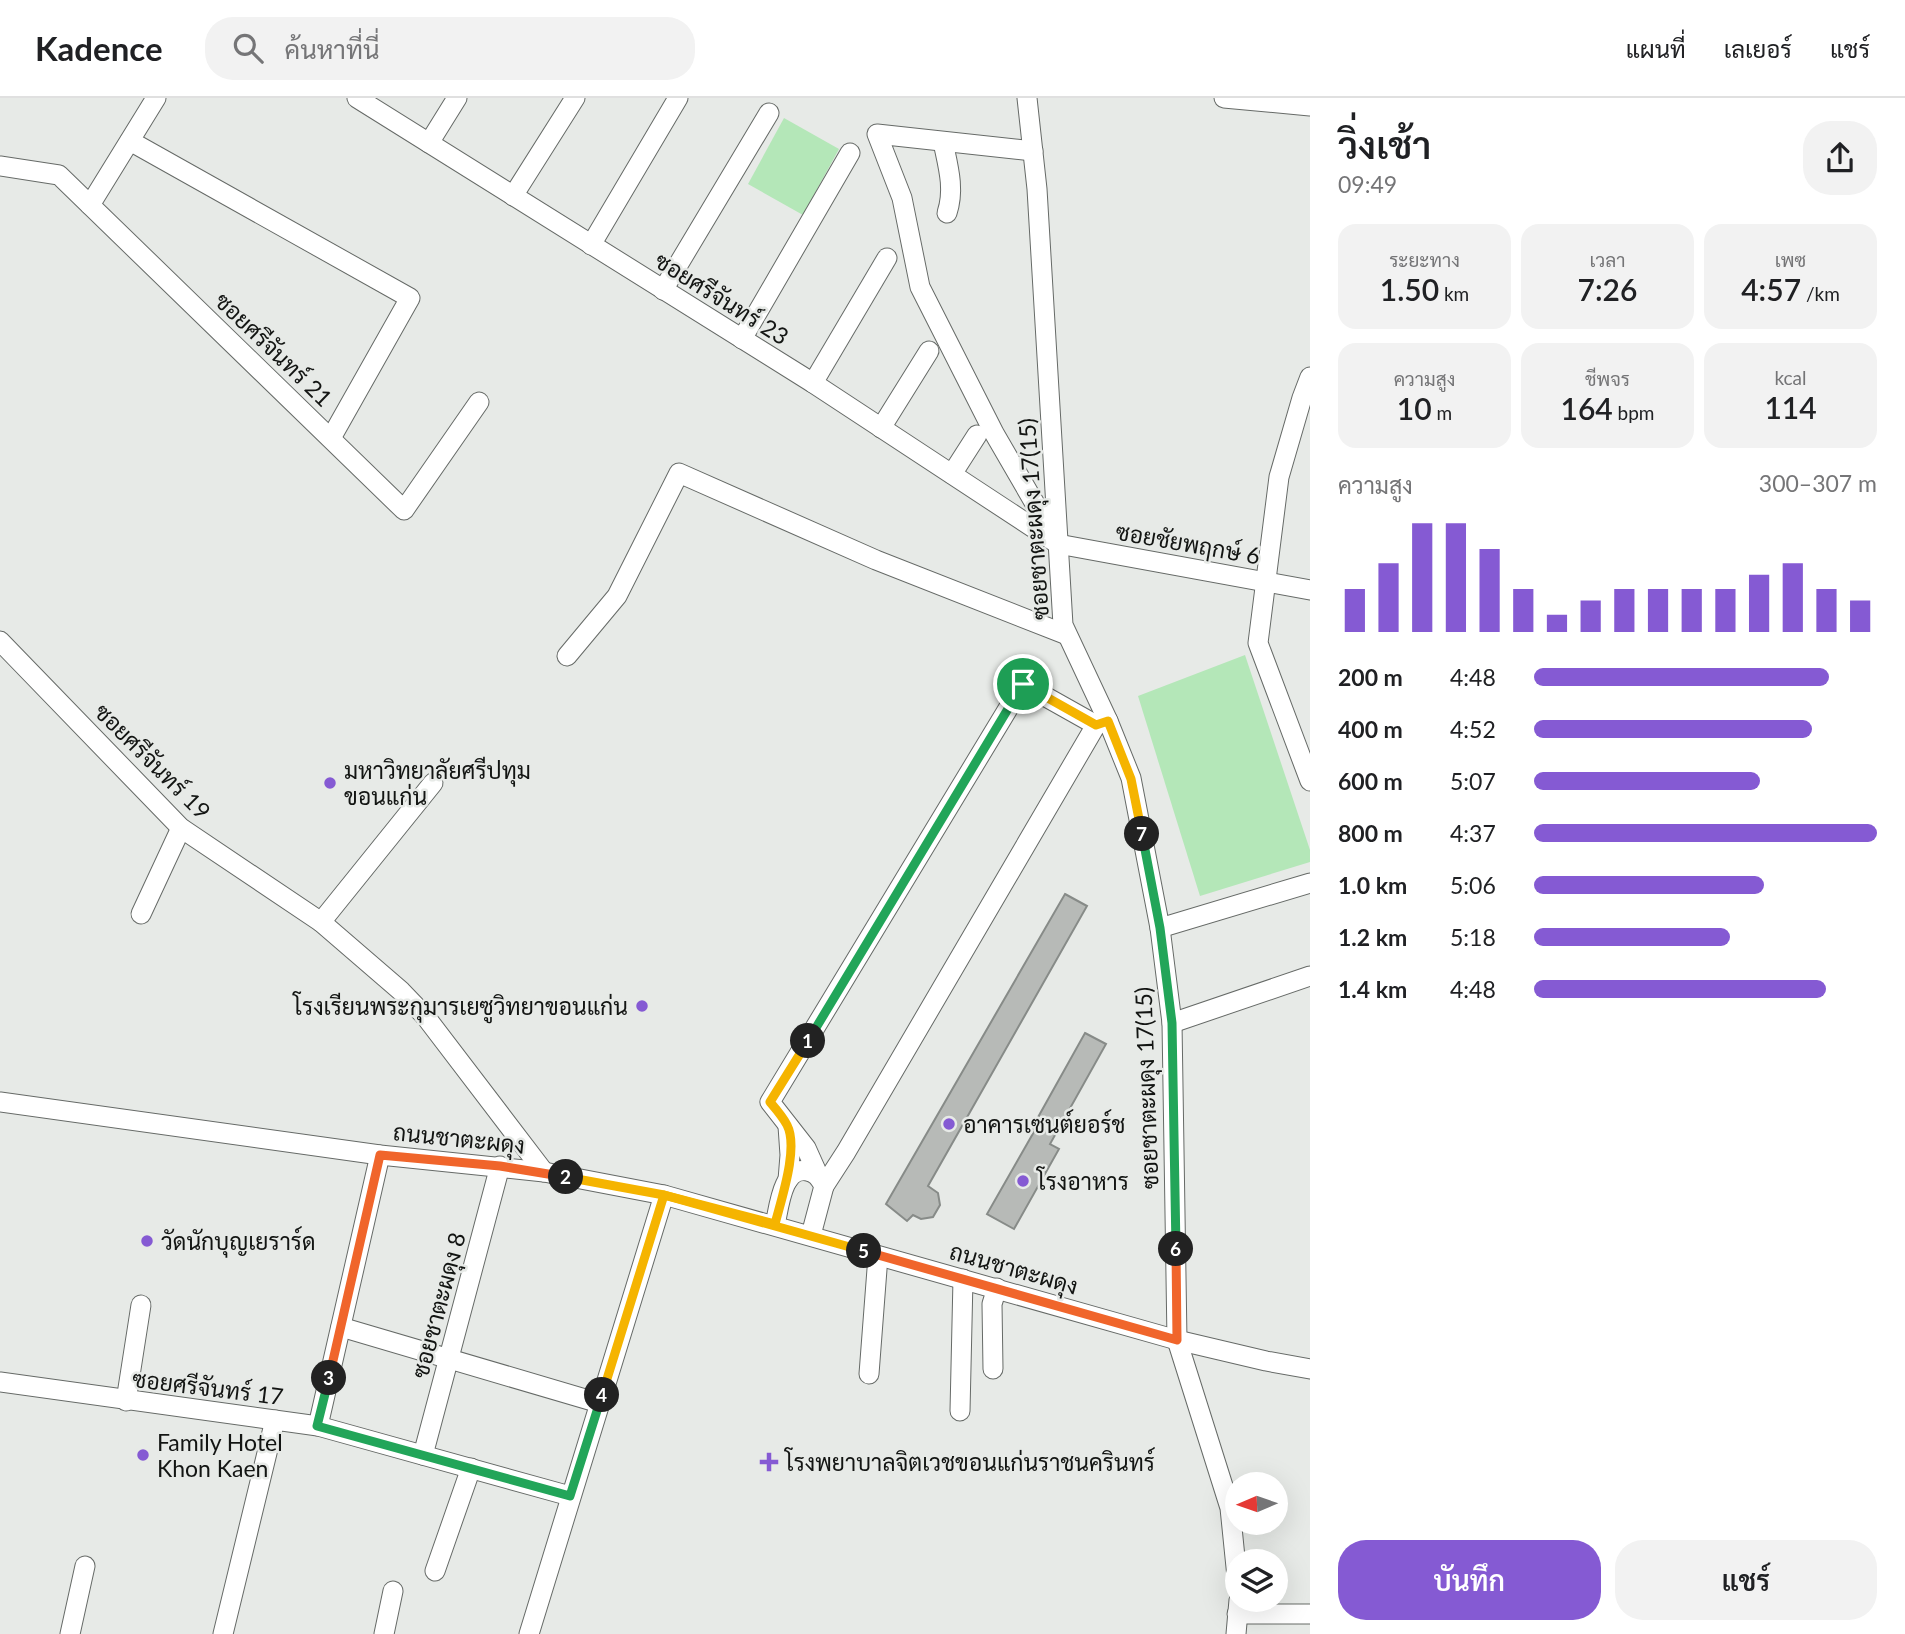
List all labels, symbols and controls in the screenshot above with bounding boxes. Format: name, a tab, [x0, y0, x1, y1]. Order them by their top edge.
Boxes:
search box	[205, 17, 695, 80]
text: Kadence	[35, 28, 163, 68]
icon: search	[229, 29, 267, 67]
text: ค้นหาที่นี่	[285, 33, 380, 65]
text: แผนที่	[1626, 34, 1686, 63]
text: เลเยอร์	[1724, 34, 1792, 63]
text: แชร์	[1830, 34, 1870, 63]
text: วิ่งเช้า	[1338, 121, 1431, 167]
button: share	[1803, 121, 1877, 195]
text: 09:49	[1338, 170, 1397, 198]
street label: ซอยศรีจันทร์ 23	[650, 245, 794, 350]
text: ระยะทาง	[1389, 248, 1460, 271]
text: เวลา	[1590, 248, 1625, 271]
text: เพซ	[1775, 248, 1806, 271]
text: 1.50	[1380, 271, 1439, 307]
text: 7:26	[1578, 271, 1637, 307]
text: 4:57	[1741, 271, 1801, 307]
text: km	[1439, 282, 1469, 305]
text: /km	[1801, 282, 1840, 305]
street label: ซอยศรีจันทร์ 21	[210, 285, 339, 412]
text: kcal	[1774, 366, 1807, 389]
text: ความสูง	[1394, 367, 1455, 390]
text: ชีพจร	[1585, 367, 1630, 390]
text: 114	[1764, 389, 1817, 425]
text: 10	[1397, 390, 1432, 426]
text: 164	[1561, 390, 1613, 426]
text: m	[1432, 401, 1452, 424]
text: bpm	[1613, 401, 1654, 424]
street label: ซอยชาตะผดุง 17(15)	[1012, 417, 1057, 621]
text: 300–307 m	[1759, 469, 1877, 497]
text: ความสูง	[1338, 471, 1413, 499]
street label: ซอยชัยพฤกษ์ 6	[1114, 516, 1262, 570]
pin	[993, 654, 1053, 714]
text: 200 m	[1338, 663, 1403, 691]
text: 4:48	[1450, 663, 1496, 691]
icon: arrive	[1004, 665, 1042, 703]
street label: ซอยศรีจันทร์ 19	[89, 697, 217, 825]
text: 400 m	[1338, 715, 1403, 743]
text: 4:52	[1450, 715, 1496, 743]
place label: มหาวิทยาลัยศรีปทุม ขอนแก่น	[344, 756, 531, 810]
text: 600 m	[1338, 767, 1403, 795]
text: 5:07	[1450, 767, 1496, 795]
marker: มหาวิทยาลัยศรีปทุม ขอนแก่น	[322, 775, 338, 791]
pin: 7	[1124, 816, 1160, 852]
text: 800 m	[1338, 819, 1403, 847]
text: 4:37	[1450, 819, 1496, 847]
text: 7	[1136, 822, 1147, 845]
text: 1.0 km	[1338, 871, 1407, 899]
text: 5:06	[1450, 871, 1496, 899]
text: 1.2 km	[1338, 923, 1407, 951]
text: 5:18	[1450, 923, 1496, 951]
text: 1.4 km	[1338, 975, 1407, 1003]
text: 4:48	[1450, 975, 1496, 1003]
street label: ซอยชาตะผดุง 17(15)	[1128, 986, 1167, 1189]
place label: โรงเรียนพระกุมารเยซูวิทยาขอนแก่น	[291, 991, 628, 1024]
marker: โรงเรียนพระกุมารเยซูวิทยาขอนแก่น	[634, 998, 650, 1014]
pin: 1	[790, 1024, 826, 1058]
text: 1	[802, 1029, 813, 1052]
place label: อาคารเซนต์ยอร์ช	[963, 1109, 1125, 1138]
marker: อาคารเซนต์ยอร์ช	[941, 1116, 957, 1132]
street label: ถนนชาตะผดุง	[391, 1117, 526, 1162]
pin: 2	[548, 1160, 584, 1194]
text: 2	[560, 1165, 571, 1188]
place label: โรงอาหาร	[1035, 1166, 1129, 1195]
marker: โรงอาหาร	[1015, 1173, 1031, 1189]
place label: วัดนักบุญเยราร์ด	[161, 1226, 316, 1258]
street label: ซอยชาตะผดุง 8	[405, 1229, 474, 1382]
pin: 6	[1158, 1232, 1194, 1266]
marker: วัดนักบุญเยราร์ด	[139, 1233, 155, 1249]
pin: 5	[846, 1234, 882, 1268]
street label: ถนนชาตะผดุง	[946, 1236, 1081, 1303]
text: 6	[1170, 1237, 1181, 1260]
text: 5	[858, 1239, 869, 1262]
pin: 3	[312, 1360, 346, 1396]
street label: ซอยศรีจันทร์ 17	[131, 1363, 285, 1410]
text: 3	[323, 1366, 334, 1389]
pin: 4	[584, 1378, 620, 1412]
text: 4	[596, 1383, 607, 1406]
place label: Family Hotel Khon Kaen	[157, 1428, 283, 1482]
marker: Family Hotel Khon Kaen	[135, 1447, 151, 1463]
place label: โรงพยาบาลจิตเวชขอนแก่นราชนครินทร์	[783, 1447, 1155, 1476]
marker: โรงพยาบาลจิตเวชขอนแก่นราชนครินทร์	[759, 1452, 779, 1472]
north arrow	[1225, 1472, 1288, 1535]
map controls	[1225, 1472, 1288, 1612]
button: บันทึก	[1338, 1540, 1601, 1620]
button: แชร์	[1615, 1540, 1877, 1620]
button: layers	[1225, 1549, 1288, 1612]

